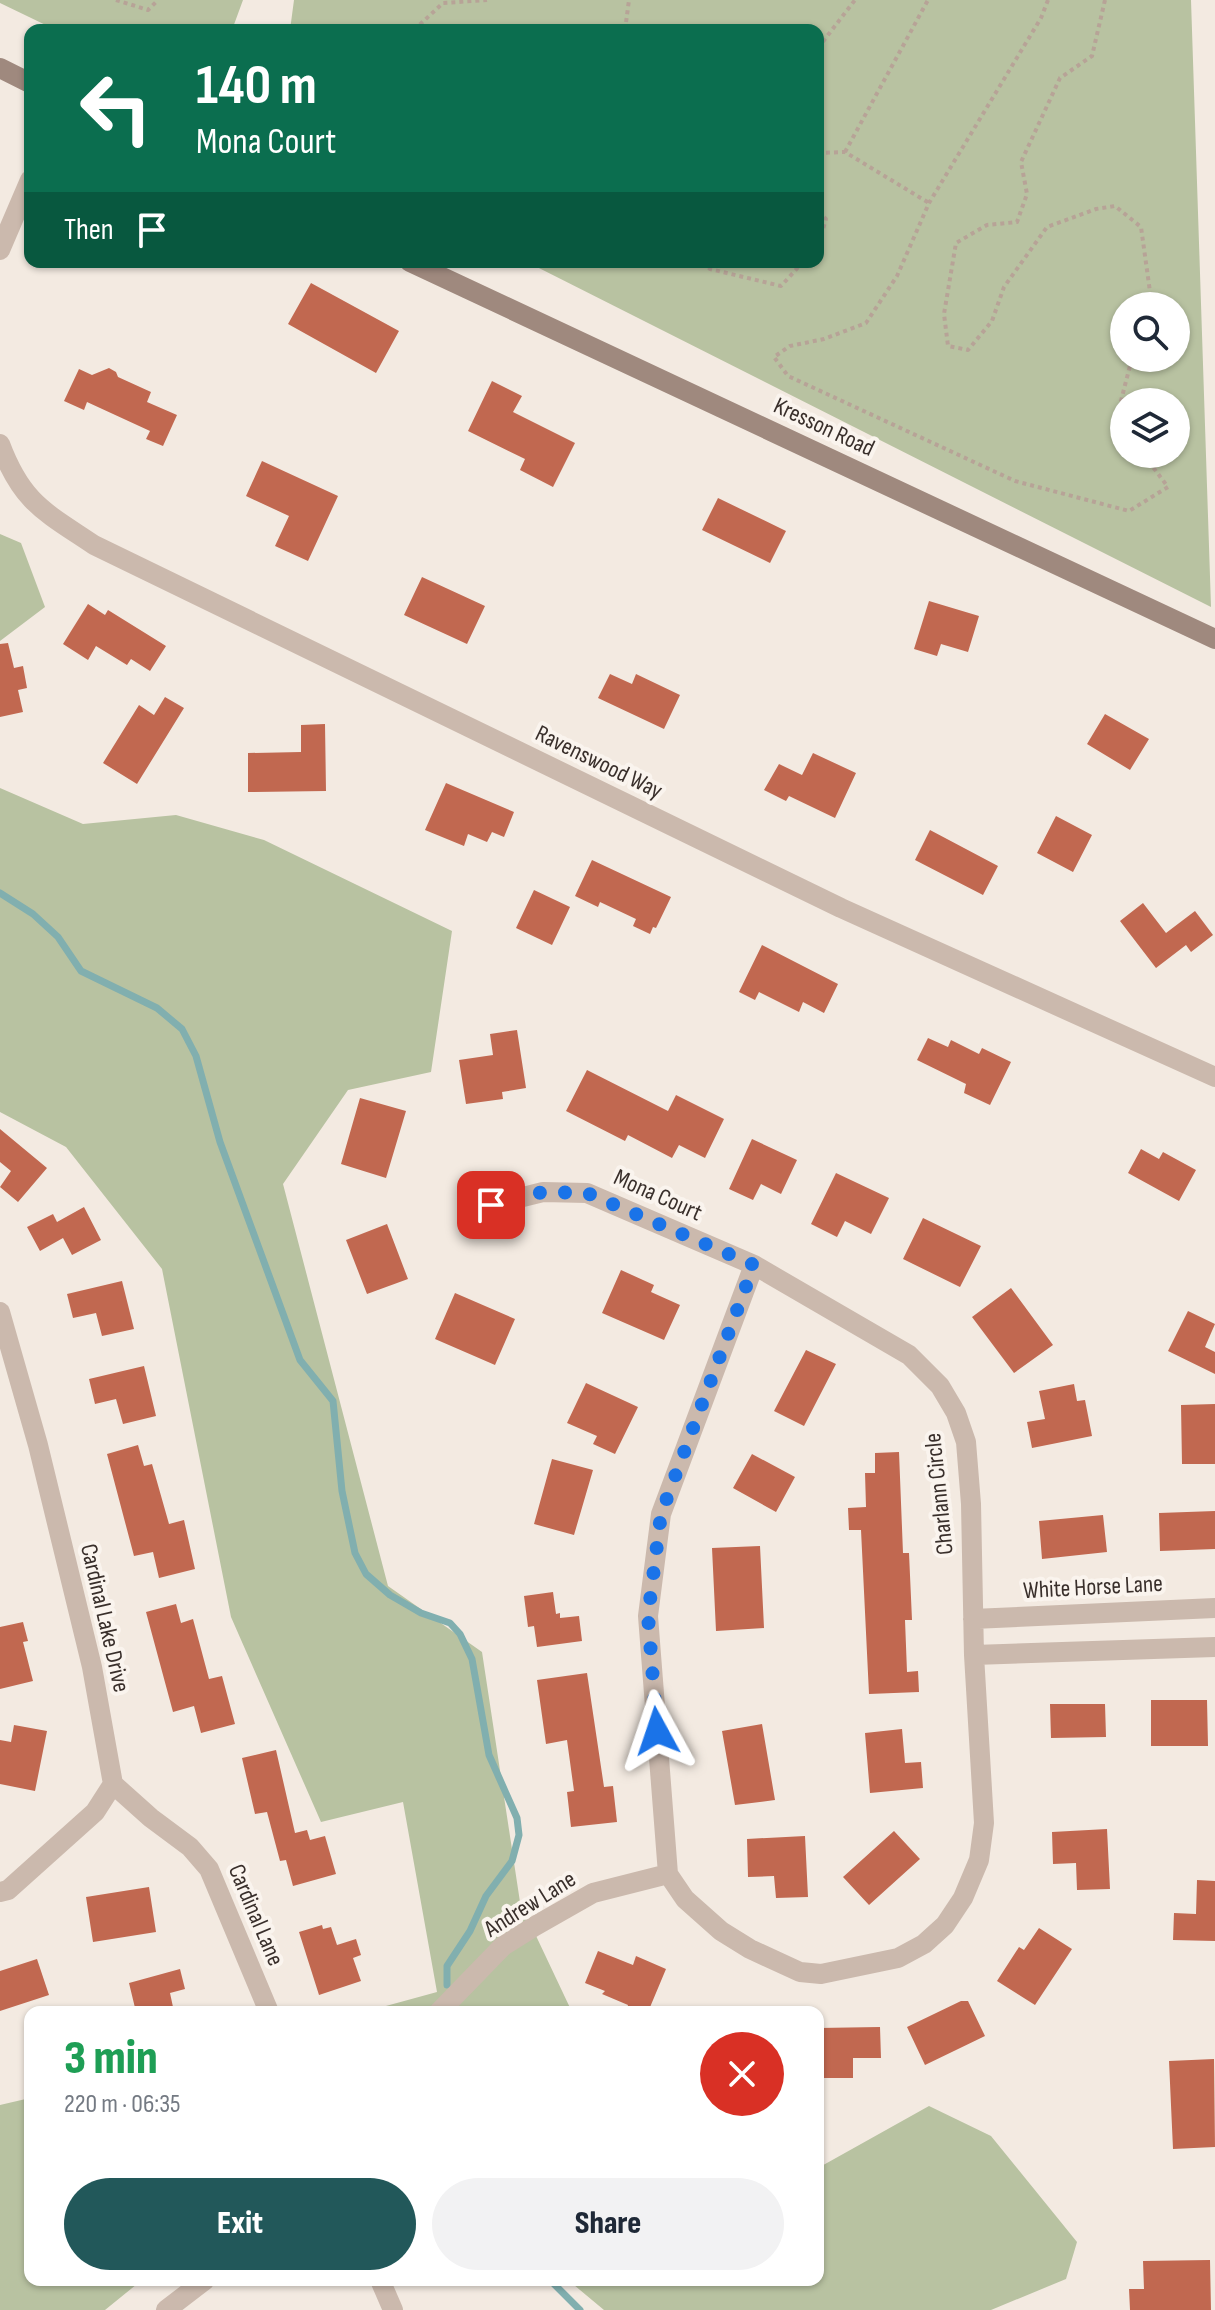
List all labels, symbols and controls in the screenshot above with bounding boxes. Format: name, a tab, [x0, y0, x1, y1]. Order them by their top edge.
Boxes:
text: 140 m	[196, 53, 317, 120]
icon: left	[64, 56, 168, 160]
text: Mona Court	[196, 121, 336, 164]
icon: arrive	[130, 208, 174, 252]
text: Then	[64, 212, 114, 248]
map controls	[1110, 292, 1190, 468]
button: search	[1110, 292, 1190, 372]
button: layers	[1110, 388, 1190, 468]
street label: Kresson Road	[769, 391, 879, 463]
street label: Ravenswood Way	[531, 719, 667, 805]
street label: Mona Court	[609, 1163, 707, 1227]
pin	[457, 1171, 525, 1239]
icon: arrive	[469, 1183, 513, 1227]
street label: Charlann Circle	[918, 1432, 960, 1556]
street label: Cardinal Lake Drive	[74, 1541, 136, 1695]
street label: White Horse Lane	[1022, 1569, 1164, 1605]
position arrow	[615, 1689, 699, 1773]
street label: Cardinal Lane	[222, 1860, 290, 1970]
street label: Andrew Lane	[478, 1865, 581, 1944]
text: 3 min	[64, 2030, 158, 2087]
button: close	[700, 2032, 784, 2116]
text: 220 m · 06:35	[64, 2089, 181, 2120]
button: Exit	[64, 2178, 416, 2270]
button: Share	[432, 2178, 784, 2270]

